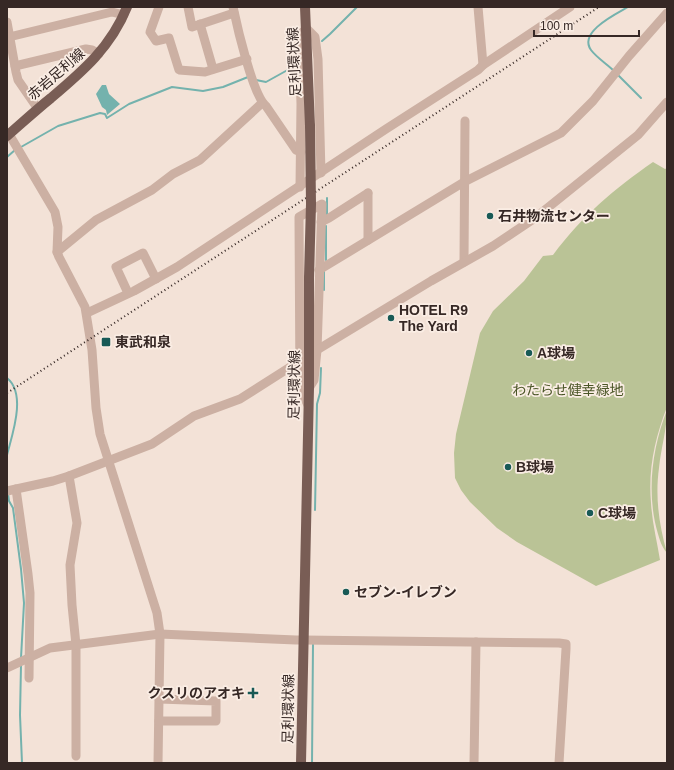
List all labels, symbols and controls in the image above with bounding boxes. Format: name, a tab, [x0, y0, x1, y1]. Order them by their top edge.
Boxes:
scale bar	[534, 12, 639, 38]
text: 100 m	[540, 19, 573, 33]
street label: 足利環状線	[284, 27, 304, 97]
street label: 赤岩足利線	[24, 45, 88, 103]
place label: 石井物流センター	[498, 208, 610, 224]
marker: 石井物流センター	[485, 211, 495, 221]
place label: HOTEL R9 The Yard	[399, 302, 468, 334]
marker: HOTEL R9 The Yard	[386, 313, 396, 323]
place label: 東武和泉	[115, 334, 171, 350]
marker: 東武和泉	[100, 336, 112, 348]
place label: A球場	[537, 345, 575, 361]
marker: A球場	[524, 348, 534, 358]
street label: 足利環状線	[285, 350, 303, 420]
park label: わたらせ健幸緑地	[512, 382, 624, 398]
place label: B球場	[516, 459, 554, 475]
marker: B球場	[503, 462, 513, 472]
place label: C球場	[598, 505, 636, 521]
marker: C球場	[585, 508, 595, 518]
place label: セブン-イレブン	[354, 584, 457, 600]
marker: セブン-イレブン	[341, 587, 351, 597]
street label: 足利環状線	[279, 674, 297, 744]
place label: クスリのアオキ	[147, 685, 245, 701]
marker: クスリのアオキ	[248, 688, 258, 698]

